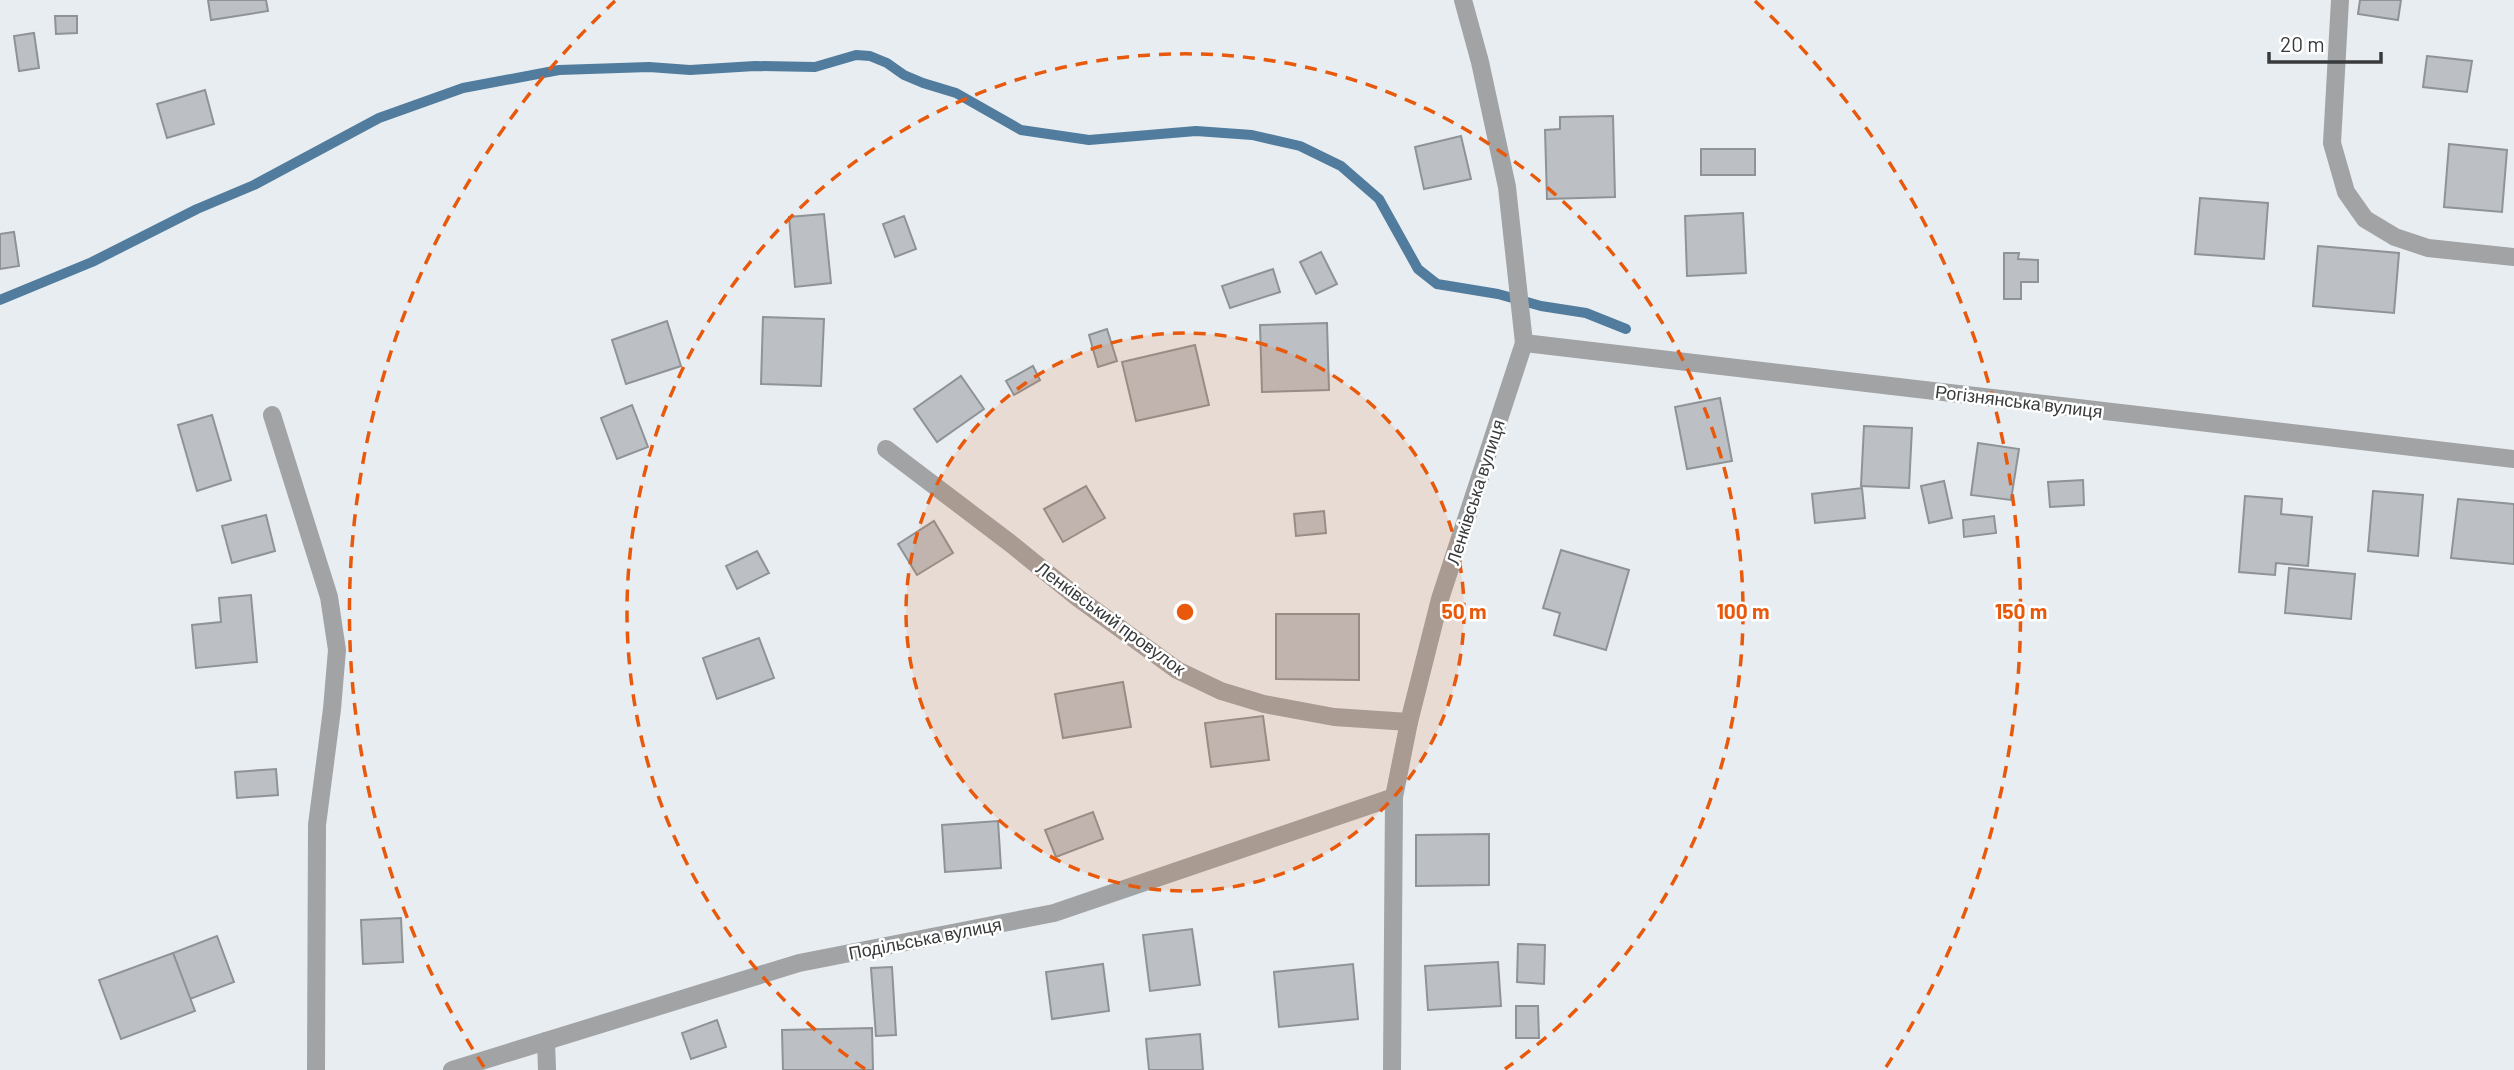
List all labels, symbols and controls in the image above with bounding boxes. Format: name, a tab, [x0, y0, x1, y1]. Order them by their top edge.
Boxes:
scale bar	[2269, 21, 2381, 65]
text: 20 m	[2280, 31, 2325, 56]
street label: Рогізнянська вулиця	[1934, 380, 2104, 422]
street label: Ленківська вулиця	[1441, 416, 1509, 568]
street label: Ленківський провулок	[1032, 556, 1190, 680]
text: 50 m	[1441, 598, 1487, 623]
text: 100 m	[1716, 598, 1770, 623]
text: 150 m	[1995, 598, 2047, 623]
centre of rings	[1173, 600, 1197, 624]
street label: Подільська вулиця	[847, 912, 1003, 964]

